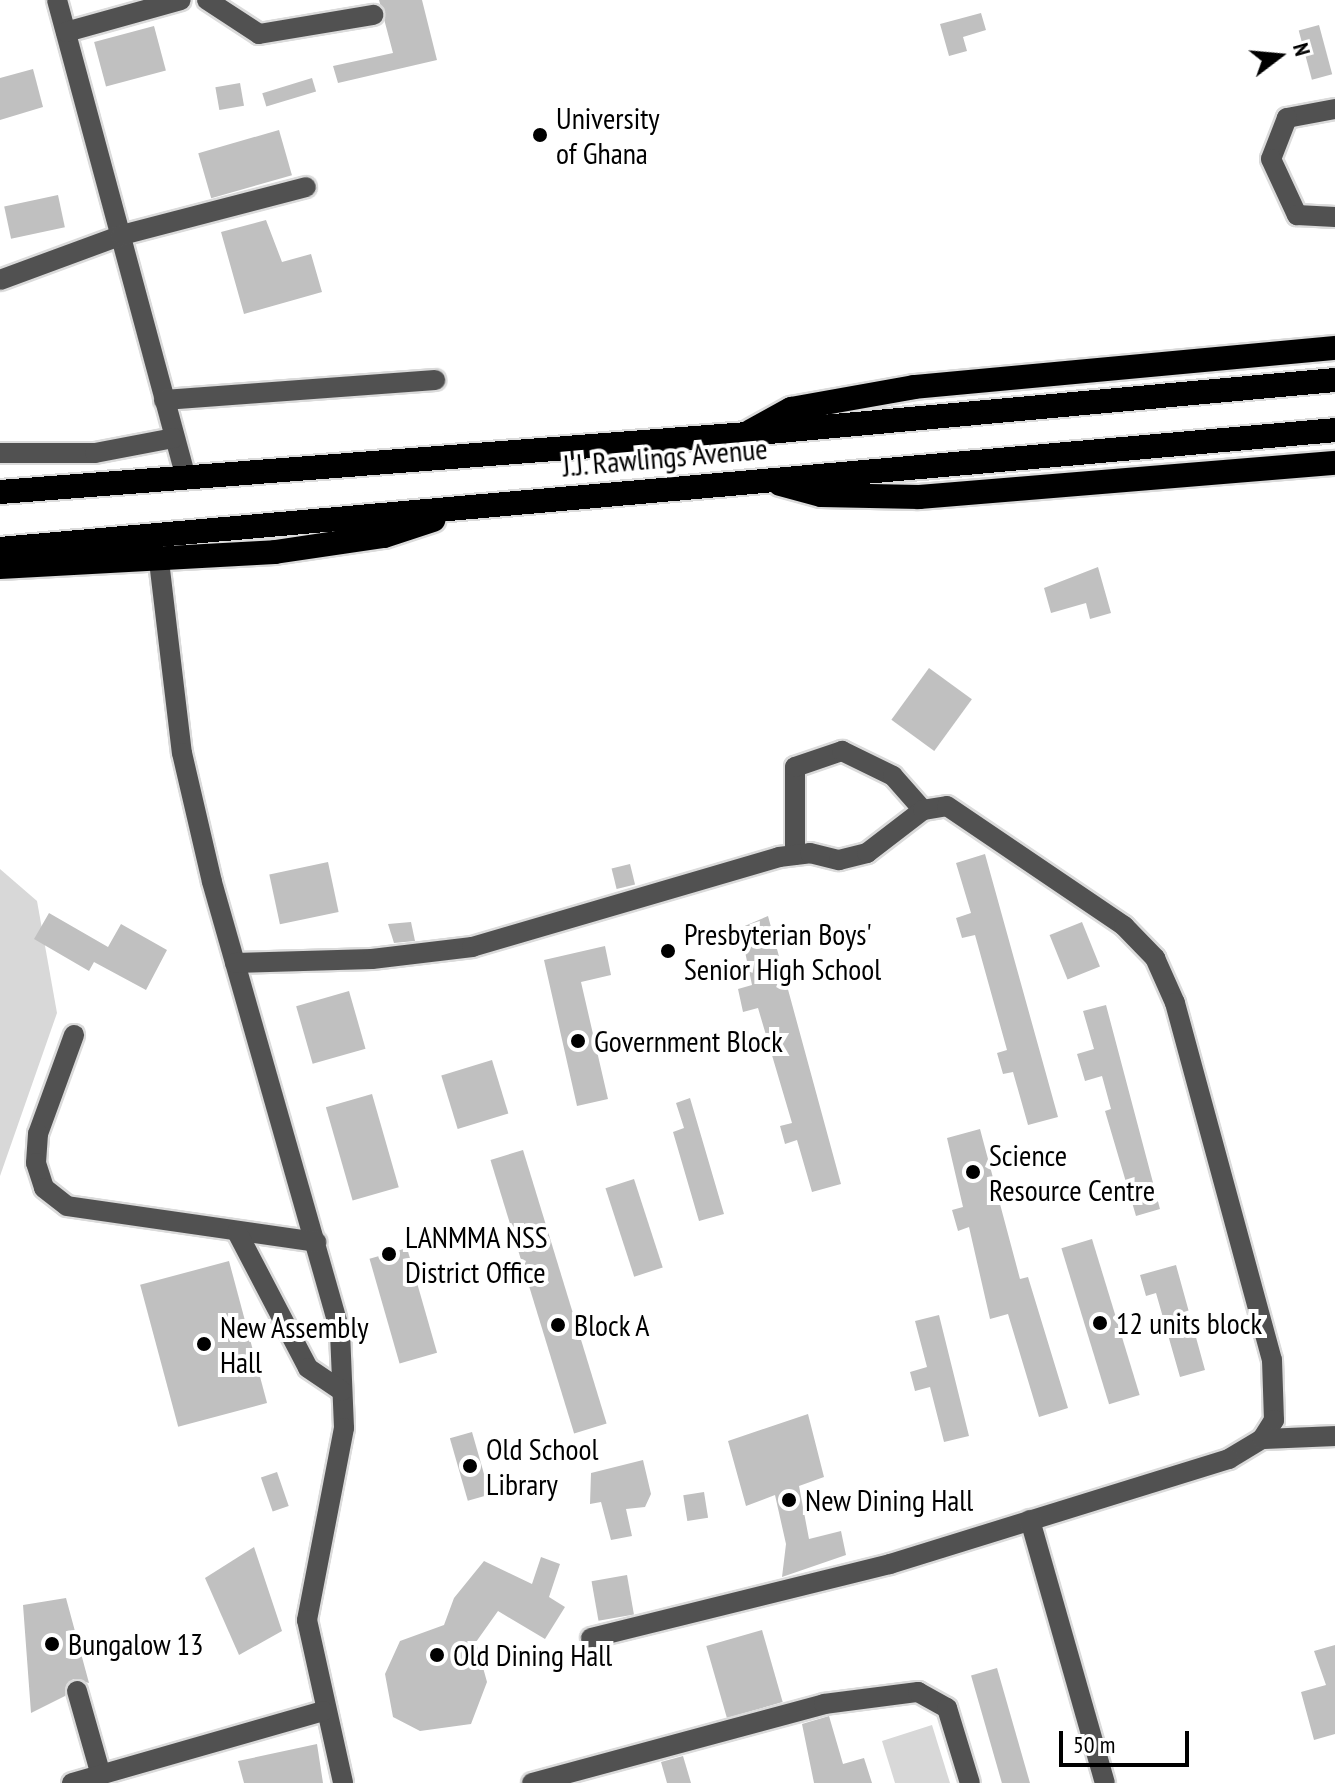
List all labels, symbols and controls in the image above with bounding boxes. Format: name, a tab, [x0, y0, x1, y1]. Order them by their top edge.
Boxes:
north arrow	[1239, 16, 1319, 96]
text: N	[1287, 40, 1317, 59]
place label: University of Ghana	[556, 100, 660, 170]
marker: University of Ghana	[531, 126, 549, 144]
street label: J.J. Rawlings Avenue	[560, 430, 770, 484]
place label: Presbyterian Boys' Senior High School	[684, 916, 881, 986]
marker: Presbyterian Boys' Senior High School	[659, 942, 677, 960]
place label: Government Block	[594, 1023, 783, 1059]
marker: Government Block	[569, 1032, 587, 1050]
place label: Science Resource Centre	[989, 1137, 1155, 1208]
marker: Science Resource Centre	[964, 1163, 982, 1181]
place label: LANMMA NSS District Office	[405, 1219, 549, 1290]
marker: LANMMA NSS District Office	[380, 1245, 398, 1263]
place label: 12 units block	[1116, 1305, 1262, 1341]
place label: Block A	[574, 1307, 651, 1343]
place label: New Assembly Hall	[220, 1309, 370, 1380]
marker: 12 units block	[1091, 1314, 1109, 1332]
marker: Block A	[549, 1316, 567, 1334]
marker: New Assembly Hall	[195, 1335, 213, 1353]
place label: Old School Library	[486, 1431, 598, 1502]
marker: Old School Library	[461, 1457, 479, 1475]
place label: New Dining Hall	[805, 1482, 974, 1518]
marker: New Dining Hall	[780, 1491, 798, 1509]
place label: Bungalow 13	[68, 1626, 204, 1662]
marker: Bungalow 13	[43, 1635, 61, 1653]
place label: Old Dining Hall	[453, 1637, 612, 1673]
marker: Old Dining Hall	[428, 1646, 446, 1664]
scale bar	[1063, 1715, 1193, 1765]
text: 50 m	[1073, 1729, 1115, 1760]

